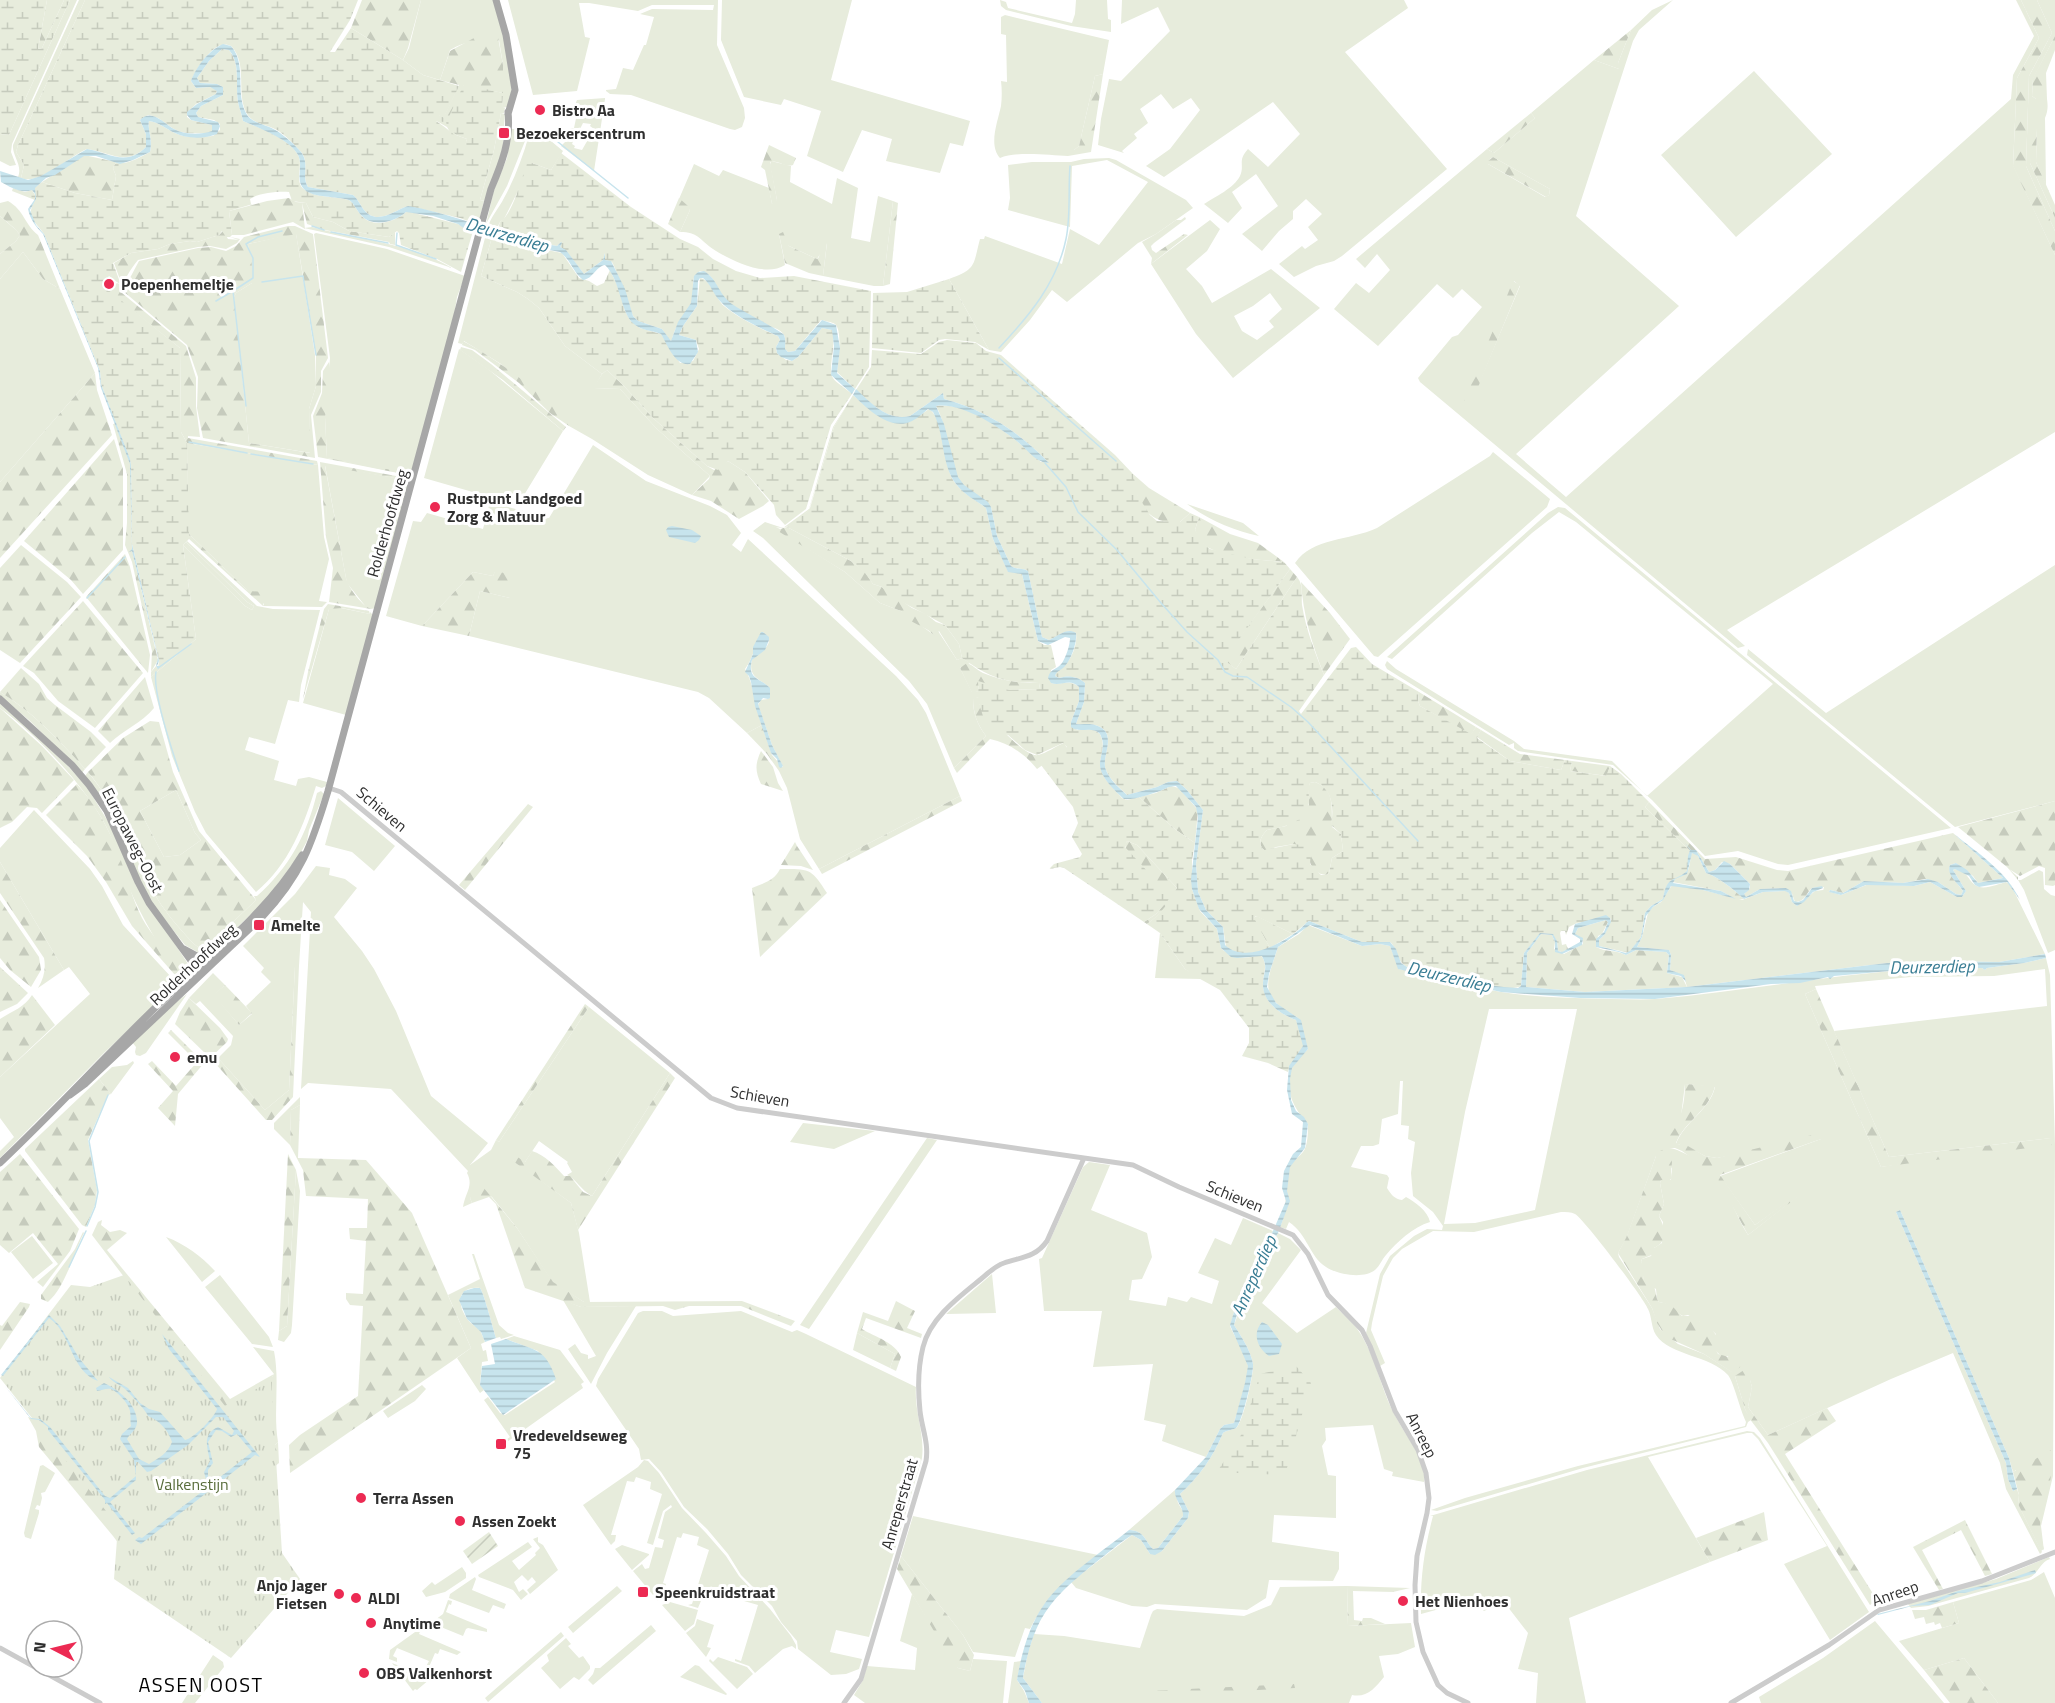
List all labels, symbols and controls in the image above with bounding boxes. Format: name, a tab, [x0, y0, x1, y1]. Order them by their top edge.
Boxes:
place label: Bistro Aa	[552, 98, 615, 122]
marker: Bistro Aa	[533, 103, 547, 117]
place label: Bezoekerscentrum	[516, 121, 646, 145]
marker: Bezoekerscentrum	[497, 126, 511, 140]
water label: Deurzerdiep	[463, 210, 553, 260]
place label: Poepenhemeltje	[121, 272, 234, 296]
marker: Poepenhemeltje	[102, 277, 116, 291]
street label: Rolderhoofdweg	[360, 466, 414, 580]
place label: Rustpunt Landgoed Zorg & Natuur	[447, 486, 582, 528]
marker: Rustpunt Landgoed Zorg & Natuur	[428, 500, 442, 514]
street label: Schieven	[351, 781, 413, 837]
street label: Europaweg-Oost	[96, 783, 170, 897]
place label: Amelte	[271, 913, 321, 937]
street label: Rolderhoofdweg	[144, 917, 242, 1011]
marker: Amelte	[252, 918, 266, 932]
water label: Deurzerdiep	[1889, 952, 1976, 981]
water label: Deurzerdiep	[1405, 954, 1495, 999]
place label: emu	[187, 1045, 217, 1069]
marker: emu	[168, 1050, 182, 1064]
street label: Schieven	[728, 1079, 792, 1113]
street label: Schieven	[1203, 1174, 1267, 1218]
water label: Anreperdiep	[1224, 1230, 1284, 1320]
street label: Anreep	[1400, 1408, 1444, 1462]
place label: Vredeveldseweg 75	[513, 1423, 628, 1465]
marker: Vredeveldseweg 75	[494, 1437, 508, 1451]
street label: Anreperstraat	[875, 1455, 924, 1552]
park label: Valkenstijn	[155, 1472, 229, 1496]
place label: Terra Assen	[373, 1486, 454, 1510]
marker: Terra Assen	[354, 1491, 368, 1505]
place label: Assen Zoekt	[472, 1509, 557, 1533]
marker: Assen Zoekt	[453, 1514, 467, 1528]
place label: Anjo Jager Fietsen	[257, 1573, 327, 1615]
street label: Anreep	[1868, 1574, 1922, 1612]
place label: Speenkruidstraat	[655, 1580, 775, 1604]
marker: Speenkruidstraat	[636, 1585, 650, 1599]
place label: ALDI	[368, 1586, 400, 1610]
marker: Anjo Jager Fietsen	[332, 1587, 346, 1601]
place label: Het Nienhoes	[1415, 1589, 1509, 1613]
marker: ALDI	[349, 1591, 363, 1605]
marker: Het Nienhoes	[1396, 1594, 1410, 1608]
place label: Anytime	[383, 1611, 441, 1635]
marker: Anytime	[364, 1616, 378, 1630]
north arrow	[24, 1619, 84, 1679]
text: N	[27, 1640, 52, 1654]
place label: OBS Valkenhorst	[376, 1661, 492, 1685]
marker: OBS Valkenhorst	[357, 1666, 371, 1680]
district label: ASSEN OOST	[138, 1669, 264, 1700]

